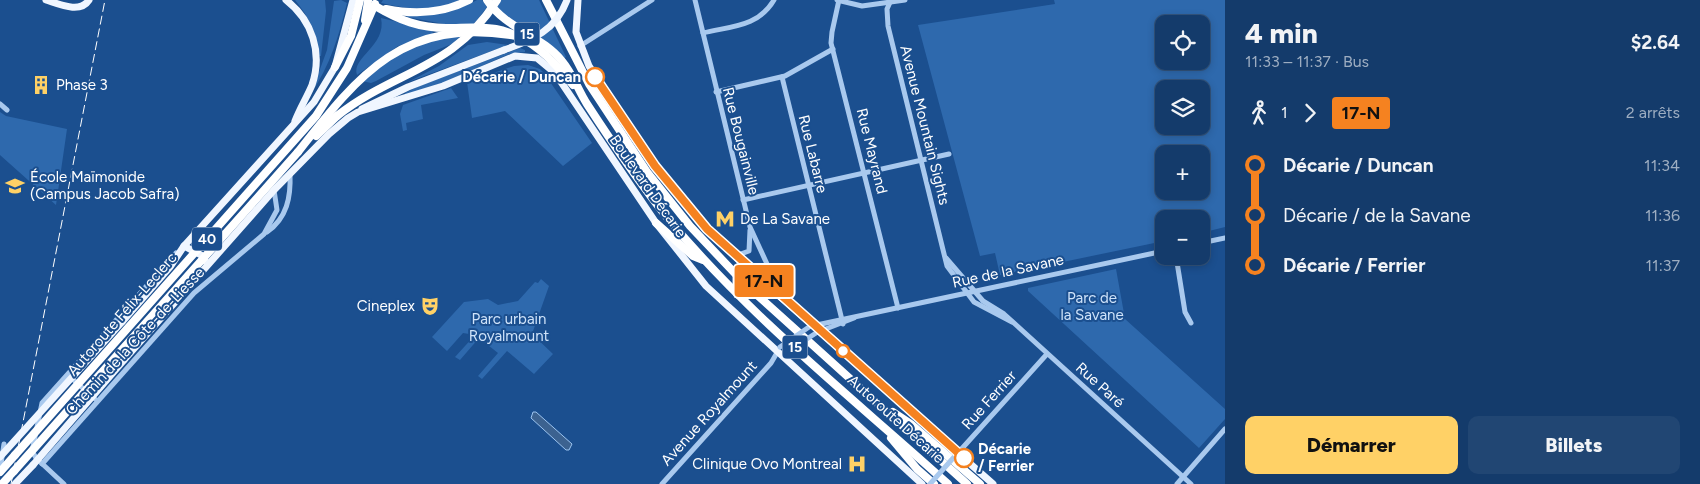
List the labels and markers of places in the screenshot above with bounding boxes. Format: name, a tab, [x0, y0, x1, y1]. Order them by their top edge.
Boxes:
marker: Décarie / Duncan	[585, 67, 605, 87]
place label: Décarie / Duncan	[462, 68, 581, 86]
building icon: Phase 3	[30, 74, 52, 96]
place label: Phase 3	[56, 76, 108, 94]
place label: École Maïmonide (Campus Jacob Safra)	[30, 168, 180, 203]
school or university icon: École Maïmonide (Campus Jacob Safra)	[4, 175, 26, 197]
metro station icon: De La Savane	[714, 208, 736, 230]
place label: De La Savane	[740, 210, 830, 228]
theatre icon: Cineplex	[419, 295, 441, 317]
place label: Cineplex	[357, 297, 415, 315]
unlabelled marker	[836, 344, 850, 358]
place label: Décarie / Ferrier	[978, 440, 1034, 475]
marker: Décarie / Ferrier	[954, 448, 974, 468]
hospital icon: Clinique Ovo Montreal	[846, 453, 868, 475]
place label: Clinique Ovo Montreal	[692, 455, 842, 473]

